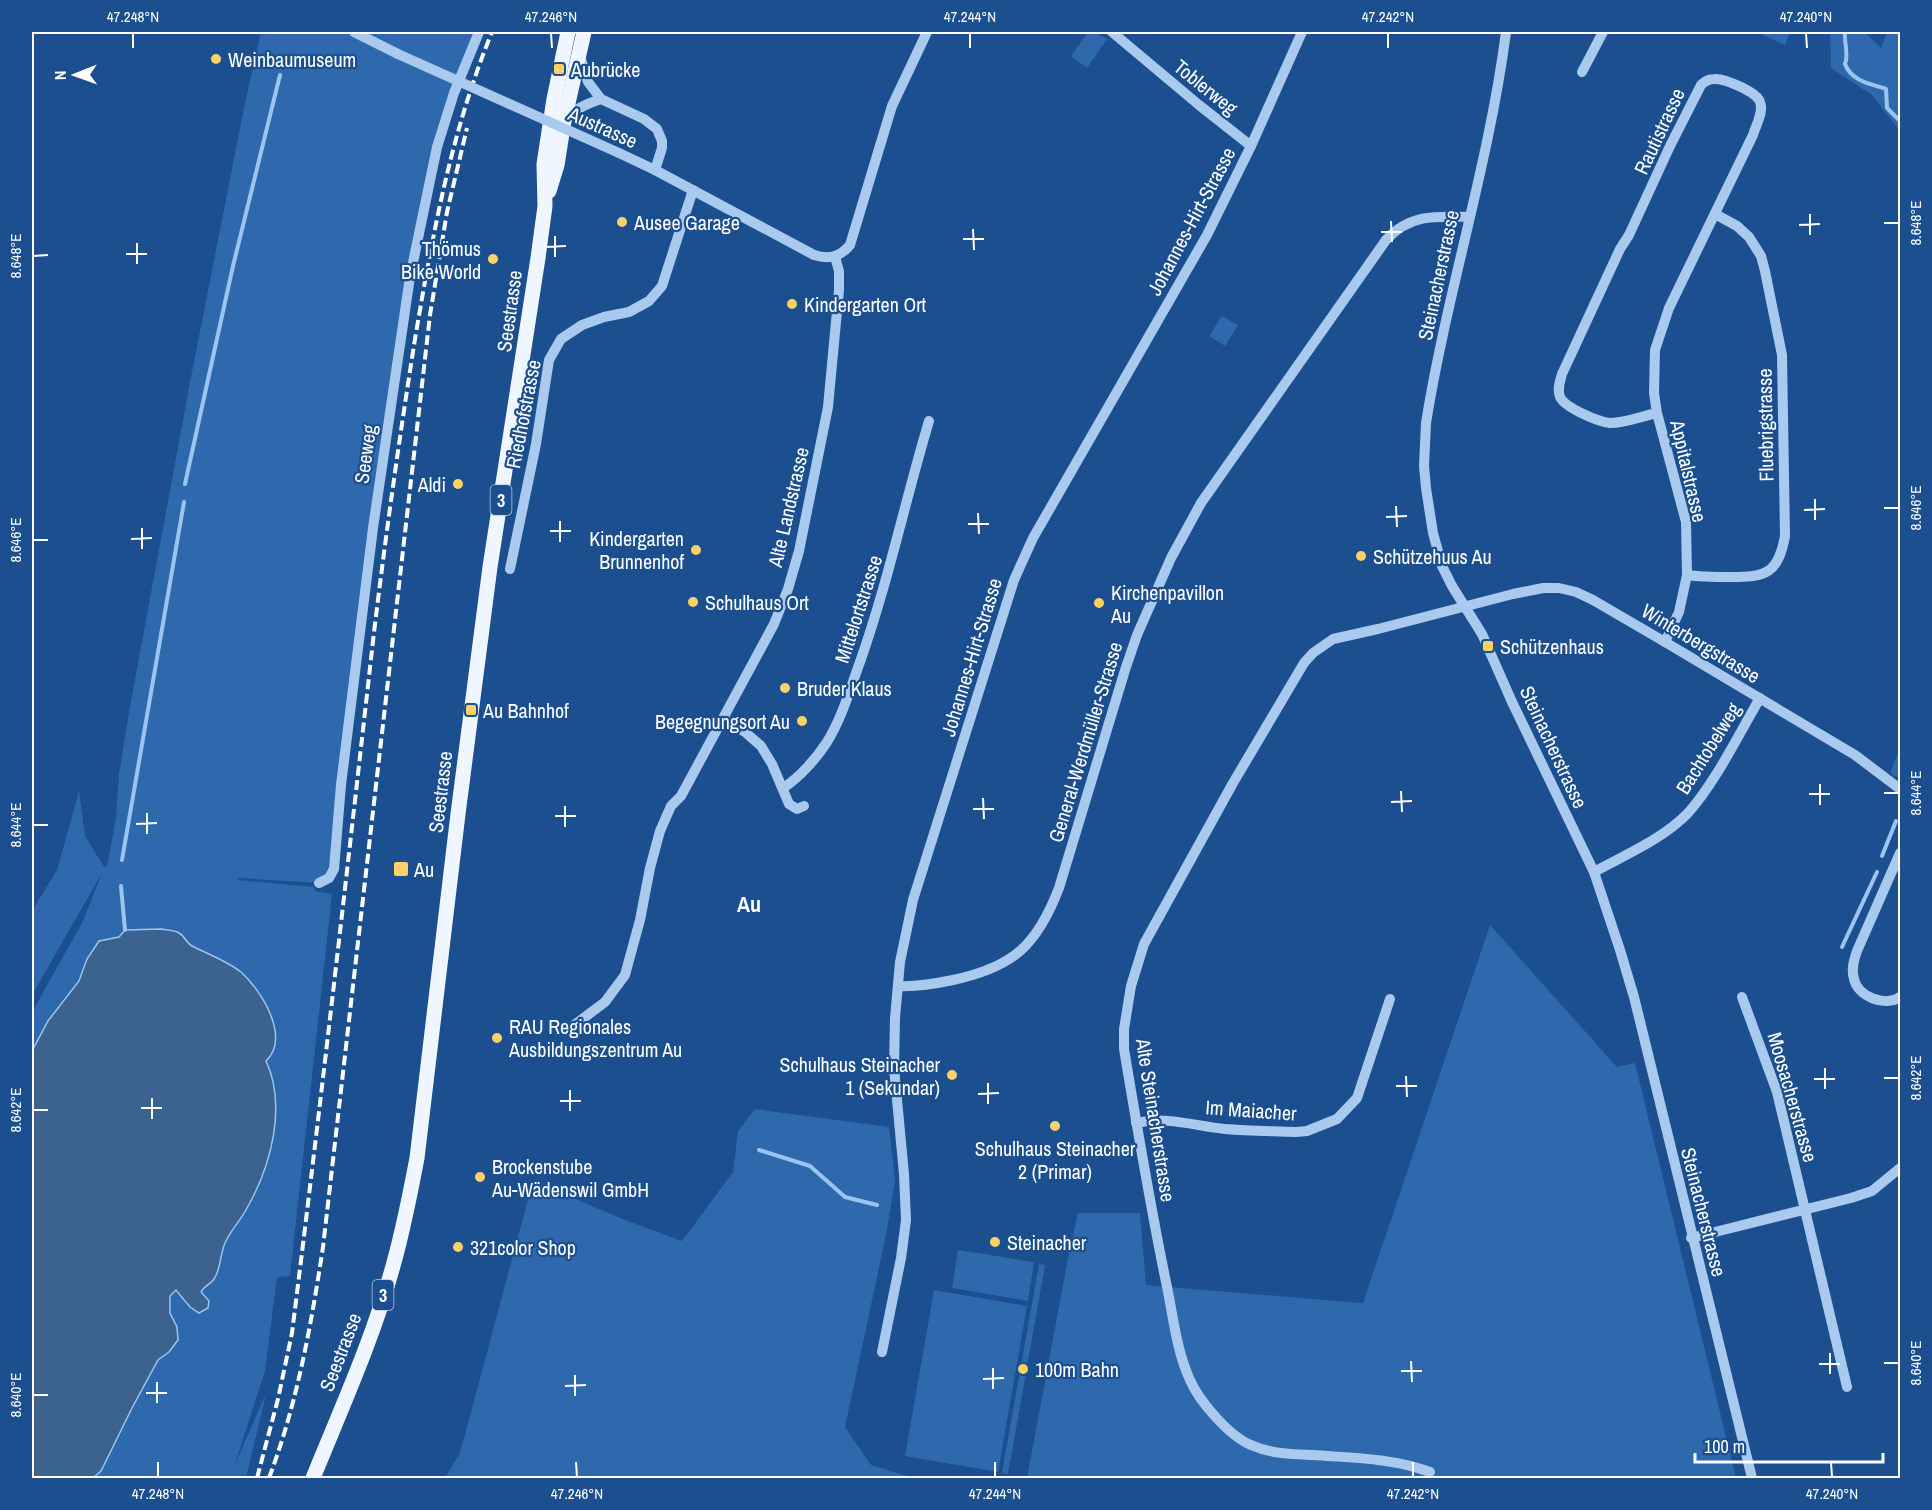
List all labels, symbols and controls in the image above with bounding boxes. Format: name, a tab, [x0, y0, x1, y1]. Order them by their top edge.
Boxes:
text: 47.248°N	[107, 6, 159, 27]
text: 47.246°N	[525, 6, 577, 27]
text: 47.244°N	[944, 6, 996, 27]
text: 47.242°N	[1362, 6, 1414, 27]
text: 47.240°N	[1780, 6, 1832, 27]
north arrow	[45, 45, 105, 105]
place label: Weinbaumuseum	[228, 46, 356, 73]
marker: Weinbaumuseum	[209, 52, 223, 66]
street label: Toblerweg	[1168, 53, 1244, 121]
place label: Aubrücke	[570, 56, 640, 83]
marker: Aubrücke	[552, 62, 566, 76]
text: N	[49, 70, 71, 80]
street label: Rautistrasse	[1627, 84, 1691, 178]
street label: Austrasse	[563, 99, 642, 154]
street label: Johannes-Hirt-Strasse	[1141, 142, 1241, 300]
text: 8.648°E	[1905, 201, 1926, 246]
street label: Steinacherstrasse	[1411, 208, 1465, 342]
place label: Ausee Garage	[633, 209, 740, 236]
marker: Ausee Garage	[615, 215, 629, 229]
text: 8.648°E	[5, 234, 26, 279]
place label: Thömus Bike World	[401, 235, 481, 285]
marker: Thömus Bike World	[486, 252, 500, 266]
street label: Seestrasse	[490, 268, 528, 354]
place label: Kindergarten Ort	[804, 291, 927, 318]
marker: Kindergarten Ort	[785, 297, 799, 311]
street label: Riedhofstrasse	[499, 357, 547, 471]
street label: Fluebrigstrasse	[1751, 368, 1779, 482]
street label: Appitalstrasse	[1664, 416, 1714, 525]
street label: Seeweg	[348, 423, 382, 485]
street label: Alte Landstrasse	[761, 444, 815, 571]
place label: Aldi	[417, 471, 446, 498]
marker: Aldi	[451, 477, 465, 491]
road number: 3	[490, 485, 512, 515]
text: 8.646°E	[1905, 486, 1926, 531]
text: 8.646°E	[5, 518, 26, 563]
place label: Kindergarten Brunnenhof	[589, 525, 684, 575]
marker: Kindergarten Brunnenhof	[689, 543, 703, 557]
place label: Schützehuus Au	[1373, 543, 1492, 570]
marker: Schützehuus Au	[1354, 549, 1368, 563]
street label: Mittelortstrasse	[828, 552, 888, 666]
street label: Johannes-Hirt-Strasse	[934, 575, 1008, 739]
place label: Kirchenpavillon Au	[1110, 579, 1224, 629]
place label: Schulhaus Ort	[705, 589, 809, 616]
marker: Schulhaus Ort	[686, 595, 700, 609]
marker: Kirchenpavillon Au	[1092, 596, 1106, 610]
street label: Winterbergstrasse	[1637, 597, 1765, 689]
place label: Schützenhaus	[1500, 633, 1604, 660]
street label: General-Werdmüller-Strasse	[1042, 638, 1128, 846]
marker: Schützenhaus	[1481, 639, 1495, 653]
place label: Bruder Klaus	[797, 675, 892, 702]
marker: Bruder Klaus	[778, 681, 792, 695]
street label: Steinacherstrasse	[1514, 681, 1594, 813]
place label: Au Bahnhof	[482, 697, 569, 724]
street label: Bachtobelweg	[1669, 697, 1747, 799]
marker: Au Bahnhof	[464, 703, 478, 717]
place label: Begegnungsort Au	[655, 708, 790, 735]
marker: Begegnungsort Au	[795, 714, 809, 728]
street label: Seestrasse	[422, 750, 458, 834]
text: 8.644°E	[1905, 771, 1926, 816]
text: 8.644°E	[5, 803, 26, 848]
place label: Au	[413, 856, 434, 883]
marker: Au	[392, 860, 410, 878]
district label: Au	[737, 889, 761, 919]
place label: RAU Regionales Ausbildungszentrum Au	[508, 1013, 682, 1063]
street label: Moosacherstrasse	[1762, 1029, 1824, 1165]
marker: RAU Regionales Ausbildungszentrum Au	[490, 1031, 504, 1045]
street label: Alte Steinacherstrasse	[1130, 1035, 1182, 1204]
place label: Schulhaus Steinacher 1 (Sekundar)	[780, 1051, 941, 1101]
text: 8.642°E	[1905, 1056, 1926, 1101]
marker: Schulhaus Steinacher 1 (Sekundar)	[945, 1068, 959, 1082]
text: 8.642°E	[5, 1088, 26, 1133]
street label: Im Maiacher	[1205, 1093, 1298, 1127]
marker: Schulhaus Steinacher 2 (Primar)	[1048, 1119, 1062, 1133]
place label: Schulhaus Steinacher 2 (Primar)	[975, 1135, 1136, 1185]
street label: Steinacherstrasse	[1675, 1145, 1733, 1279]
place label: Brockenstube Au-Wädenswil GmbH	[491, 1153, 649, 1203]
marker: Brockenstube Au-Wädenswil GmbH	[473, 1170, 487, 1184]
place label: Steinacher	[1007, 1229, 1087, 1256]
place label: 321color Shop	[470, 1234, 576, 1261]
marker: Steinacher	[988, 1235, 1002, 1249]
marker: 321color Shop	[451, 1240, 465, 1254]
road number: 3	[372, 1280, 394, 1310]
street label: Seestrasse	[313, 1309, 367, 1395]
text: 8.640°E	[1905, 1341, 1926, 1386]
place label: 100m Bahn	[1035, 1356, 1119, 1383]
marker: 100m Bahn	[1016, 1362, 1030, 1376]
text: 8.640°E	[5, 1373, 26, 1418]
scale bar	[1695, 1426, 1882, 1464]
text: 100 m	[1704, 1434, 1745, 1459]
text: 47.248°N	[132, 1483, 184, 1504]
text: 47.246°N	[551, 1483, 603, 1504]
text: 47.244°N	[969, 1483, 1021, 1504]
text: 47.242°N	[1387, 1483, 1439, 1504]
text: 47.240°N	[1806, 1483, 1858, 1504]

